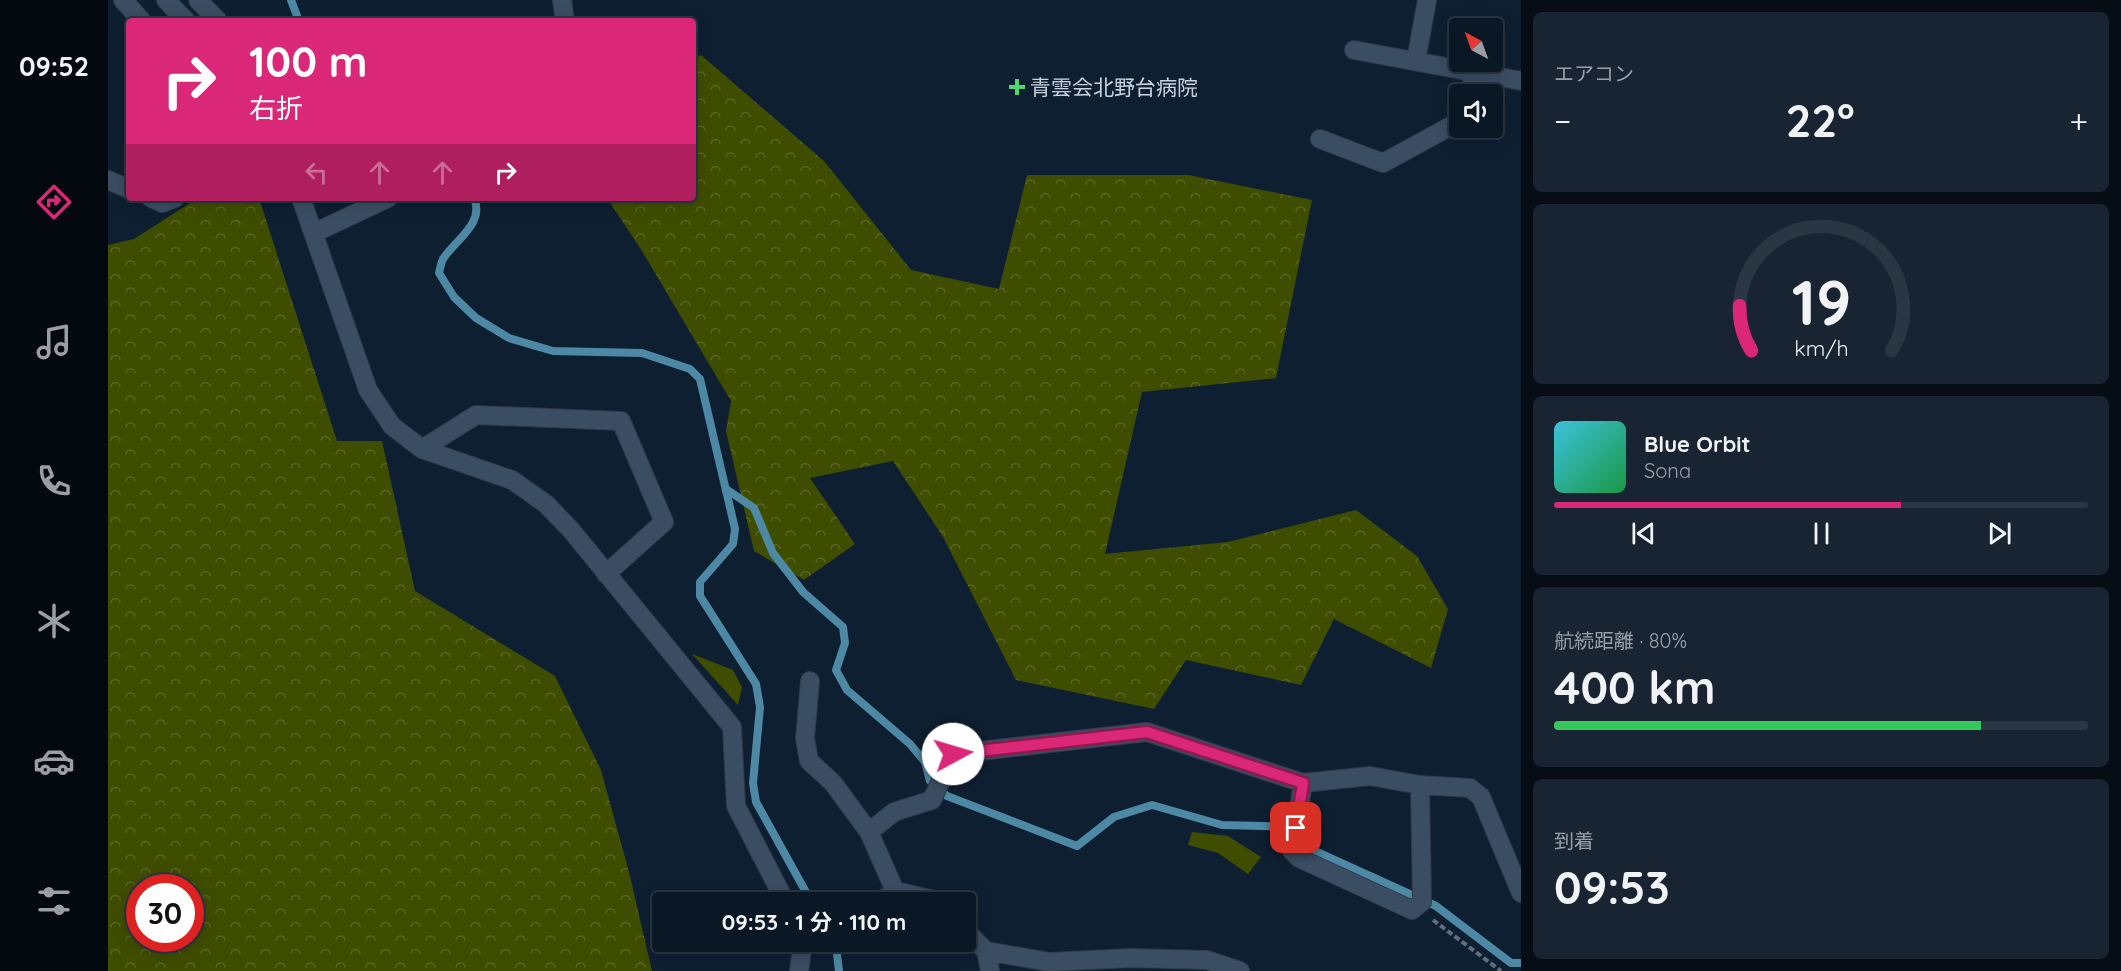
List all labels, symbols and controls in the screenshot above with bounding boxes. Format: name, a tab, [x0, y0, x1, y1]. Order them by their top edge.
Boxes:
north arrow	[1449, 18, 1503, 72]
map controls	[1449, 18, 1503, 138]
text: 100 m	[249, 35, 367, 88]
icon: right	[150, 42, 228, 120]
text: 09:52	[19, 49, 89, 83]
text: エアコン	[1554, 61, 1634, 86]
place label: 青雲会北野台病院	[1030, 74, 1198, 100]
marker: 青雲会北野台病院	[1008, 78, 1026, 96]
button: sound	[1449, 84, 1503, 138]
text: 右折	[249, 91, 303, 125]
text: 22°	[1786, 92, 1855, 148]
text: −	[1554, 100, 1571, 141]
text: +	[2069, 100, 2088, 141]
icon: left	[300, 156, 333, 189]
icon: ahead	[363, 156, 396, 189]
icon: ahead	[426, 156, 459, 189]
icon: right	[489, 156, 522, 189]
icon: directions	[33, 181, 75, 223]
text: 19	[1791, 263, 1851, 341]
icon: music	[33, 321, 75, 363]
text: km/h	[1794, 335, 1848, 361]
text: Blue Orbit	[1644, 430, 1750, 458]
text: Sona	[1644, 458, 1691, 483]
icon: phone	[33, 460, 75, 502]
icon: previous	[1627, 517, 1660, 550]
icon: pause	[1805, 517, 1838, 550]
icon: next	[1983, 517, 2016, 550]
icon: climate	[33, 600, 75, 642]
text: 航続距離 · 80%	[1554, 628, 1687, 653]
text: 400 km	[1554, 659, 1715, 715]
position arrow	[921, 722, 985, 786]
icon: car	[33, 740, 75, 782]
pin	[1270, 802, 1321, 853]
icon: arrive	[1279, 811, 1312, 844]
text: 到着	[1554, 828, 1594, 853]
text: 09:53	[1554, 859, 1670, 915]
speed limit sign: 30	[126, 874, 204, 952]
icon: filters	[33, 880, 75, 922]
text: 09:53 · 1 分 · 110 m	[722, 908, 906, 936]

